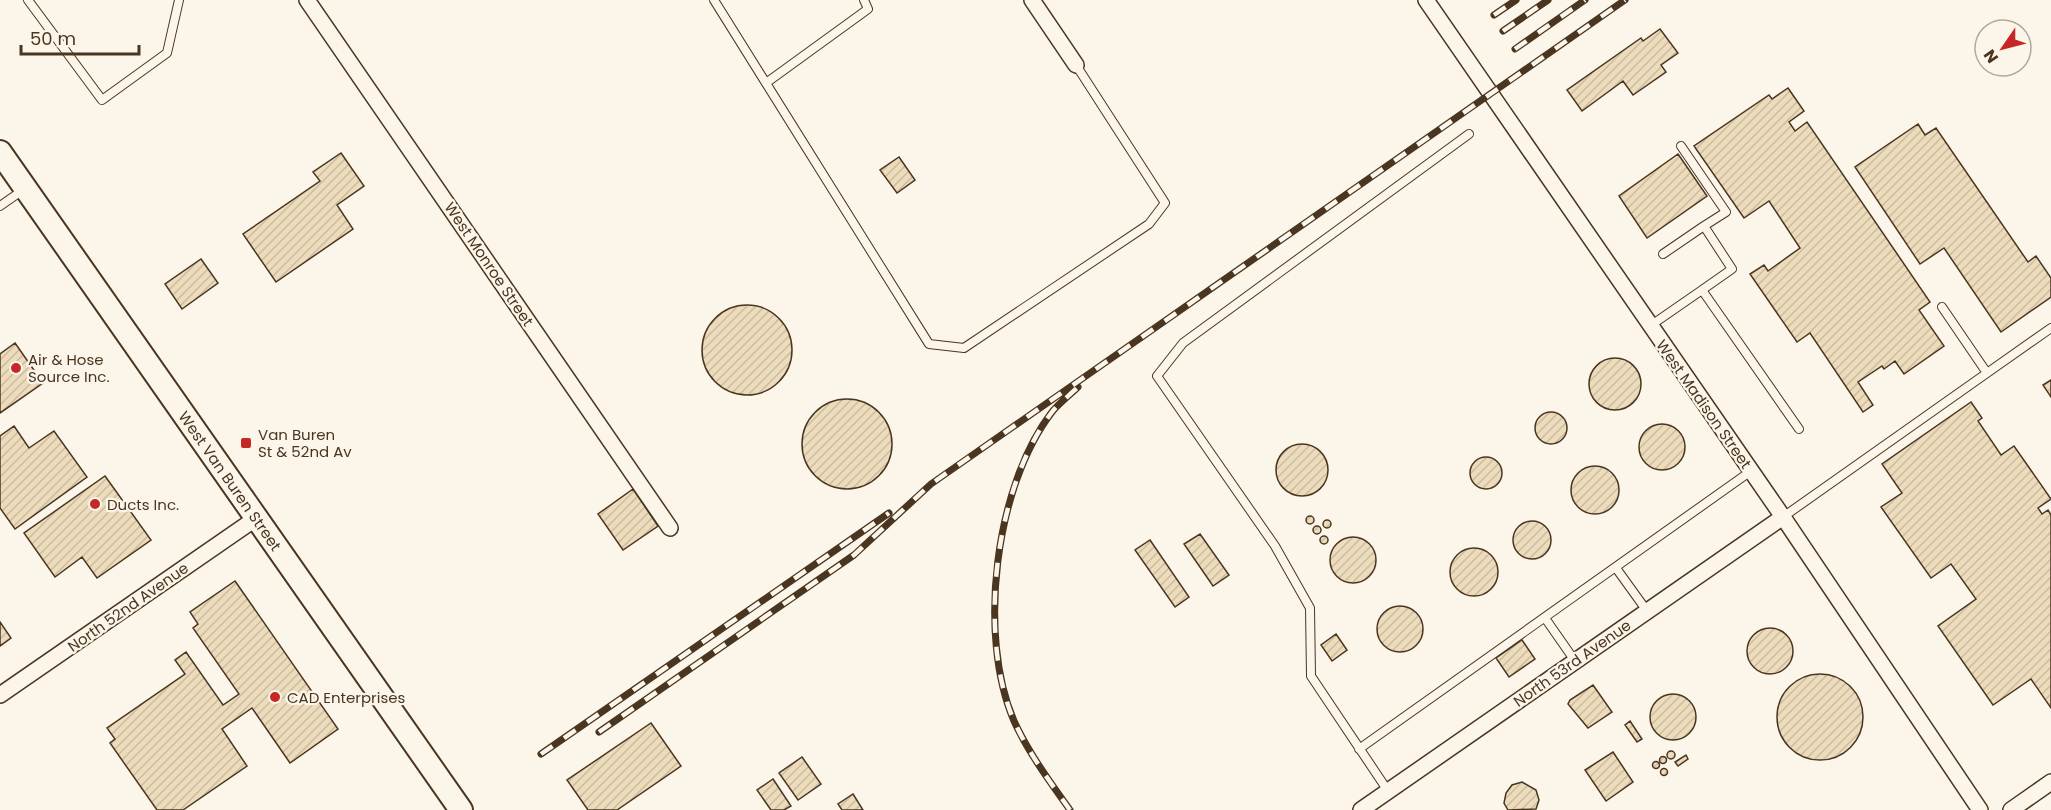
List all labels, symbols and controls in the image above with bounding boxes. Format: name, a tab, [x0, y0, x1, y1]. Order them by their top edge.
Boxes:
scale bar	[21, 18, 140, 56]
north arrow	[1973, 18, 2033, 78]
text: 50 m	[30, 26, 76, 51]
text: N	[1978, 45, 2004, 68]
street label: West Monroe Street	[440, 198, 538, 330]
street label: West Madison Street	[1651, 335, 1757, 473]
place label: Air & Hose Source Inc.	[28, 349, 110, 387]
marker: Air & Hose Source Inc.	[9, 361, 23, 375]
street label: West Van Buren Street	[174, 407, 286, 555]
place label: Van Buren St & 52nd Av	[258, 424, 352, 462]
marker: Van Buren St & 52nd Av	[239, 436, 253, 450]
place label: Ducts Inc.	[107, 494, 179, 515]
marker: Ducts Inc.	[88, 497, 102, 511]
street label: North 52nd Avenue	[63, 557, 193, 657]
street label: North 53rd Avenue	[1509, 614, 1635, 712]
place label: CAD Enterprises	[287, 687, 406, 708]
marker: CAD Enterprises	[268, 690, 282, 704]

